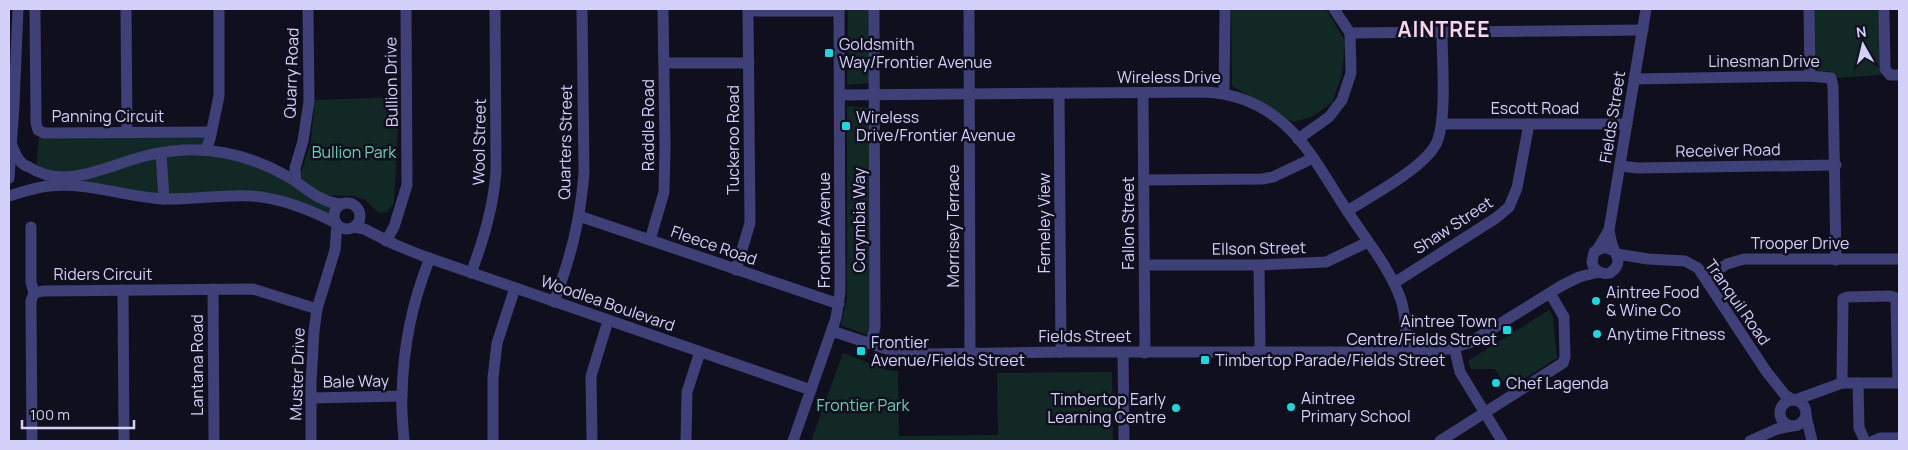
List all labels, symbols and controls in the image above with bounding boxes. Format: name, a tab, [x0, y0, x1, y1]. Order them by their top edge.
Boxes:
district label: AINTREE	[1397, 15, 1491, 43]
north arrow	[1838, 20, 1888, 70]
text: N	[1855, 22, 1867, 42]
street label: Quarry Road	[278, 27, 304, 119]
place label: Goldsmith Way/Frontier Avenue	[839, 33, 992, 73]
street label: Bullion Drive	[379, 37, 403, 127]
marker: Goldsmith Way/Frontier Avenue	[823, 47, 835, 59]
street label: Linesman Drive	[1708, 50, 1820, 72]
street label: Wireless Drive	[1117, 66, 1221, 88]
street label: Fields Street	[1594, 69, 1630, 165]
street label: Raddle Road	[637, 79, 659, 171]
street label: Quarters Street	[553, 84, 577, 200]
street label: Tuckeroo Road	[722, 85, 744, 195]
street label: Escott Road	[1491, 97, 1579, 119]
street label: Wool Street	[467, 98, 491, 186]
street label: Panning Circuit	[52, 105, 164, 127]
place label: Wireless Drive/Frontier Avenue	[856, 106, 1015, 146]
marker: Wireless Drive/Frontier Avenue	[840, 120, 852, 132]
street label: Receiver Road	[1675, 138, 1781, 162]
park label: Bullion Park	[312, 141, 397, 163]
street label: Morrisey Terrace	[942, 164, 964, 288]
street label: Corymbia Way	[848, 167, 870, 272]
street label: Frontier Avenue	[813, 172, 835, 288]
street label: Ferneley View	[1033, 173, 1055, 273]
street label: Fallon Street	[1117, 176, 1139, 270]
street label: Shaw Street	[1409, 191, 1497, 259]
street label: Fleece Road	[668, 220, 760, 270]
street label: Trooper Drive	[1751, 232, 1849, 254]
street label: Ellson Street	[1212, 236, 1306, 260]
street label: Tranquil Road	[1700, 255, 1776, 349]
street label: Riders Circuit	[54, 263, 153, 285]
street label: Woodlea Boulevard	[538, 270, 678, 336]
place label: Aintree Food & Wine Co	[1606, 281, 1700, 321]
marker: Aintree Food & Wine Co	[1590, 295, 1602, 307]
place label: Aintree Town Centre/Fields Street	[1346, 310, 1497, 350]
street label: Lantana Road	[186, 314, 208, 416]
place label: Anytime Fitness	[1607, 323, 1725, 345]
marker: Aintree Town Centre/Fields Street	[1501, 324, 1513, 336]
street label: Fields Street	[1039, 325, 1131, 347]
street label: Muster Drive	[284, 327, 310, 421]
marker: Anytime Fitness	[1591, 328, 1603, 340]
place label: Frontier Avenue/Fields Street	[871, 331, 1025, 371]
marker: Frontier Avenue/Fields Street	[855, 345, 867, 357]
place label: Timbertop Parade/Fields Street	[1215, 349, 1445, 371]
marker: Timbertop Parade/Fields Street	[1199, 354, 1211, 366]
street label: Bale Way	[323, 369, 390, 393]
place label: Chef Lagenda	[1506, 372, 1609, 394]
marker: Chef Lagenda	[1490, 377, 1502, 389]
place label: Aintree Primary School	[1301, 387, 1411, 427]
place label: Timbertop Early Learning Centre	[1047, 388, 1167, 428]
park label: Frontier Park	[817, 394, 911, 416]
scale bar	[22, 398, 135, 430]
marker: Aintree Primary School	[1285, 401, 1297, 413]
marker: Timbertop Early Learning Centre	[1170, 402, 1182, 414]
text: 100 m	[30, 404, 70, 425]

